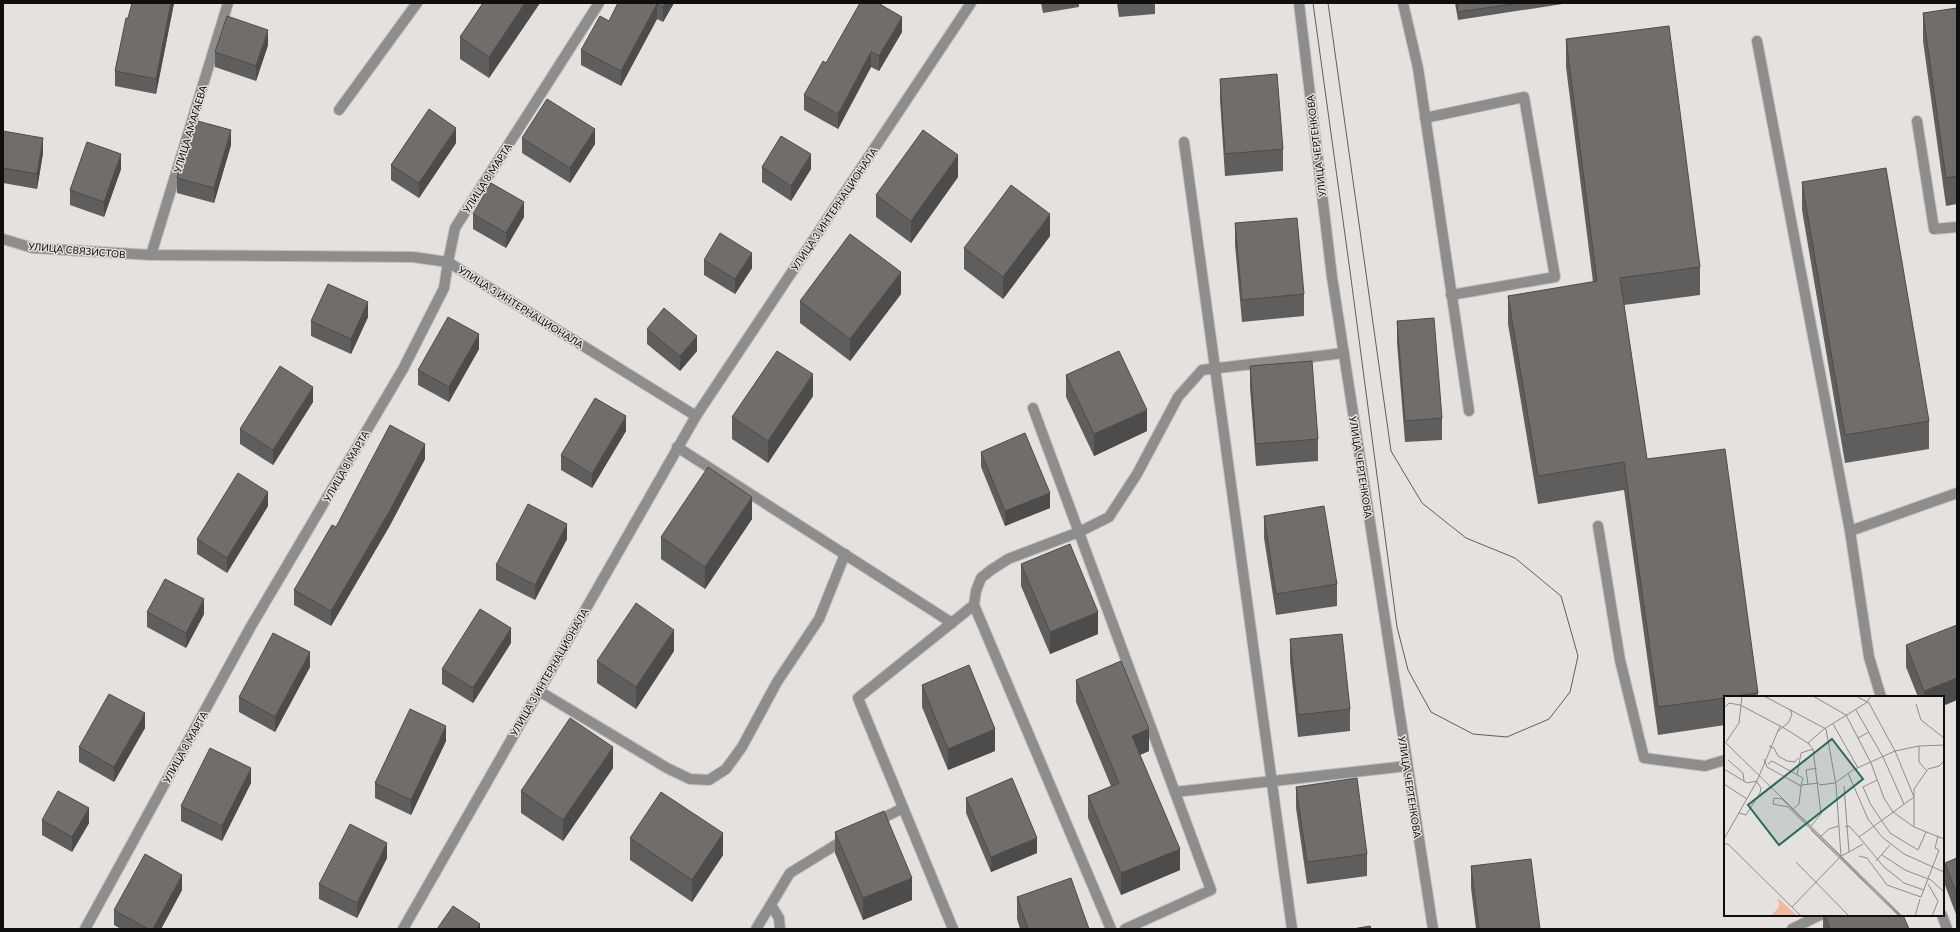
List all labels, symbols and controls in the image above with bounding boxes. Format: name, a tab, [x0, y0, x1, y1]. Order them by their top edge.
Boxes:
street label: УЛИЦА АМАГАЕВА	[171, 84, 209, 174]
street label: УЛИЦА ЧЕРТЕНКОВА	[1304, 94, 1328, 198]
street label: УЛИЦА 8 МАРТА	[460, 141, 514, 215]
street label: УЛИЦА 3 ИНТЕРНАЦИОНАЛА	[788, 145, 880, 273]
street label: УЛИЦА СВЯЗИСТОВ	[28, 240, 126, 260]
street label: УЛИЦА 3 ИНТЕРНАЦИОНАЛА	[456, 263, 586, 351]
street label: УЛИЦА ЧЕРТЕНКОВА	[1347, 415, 1375, 519]
street label: УЛИЦА 8 МАРТА	[321, 428, 371, 504]
street label: УЛИЦА 3 ИНТЕРНАЦИОНАЛА	[507, 606, 591, 738]
inset map	[1724, 696, 1944, 916]
street label: УЛИЦА 8 МАРТА	[160, 709, 210, 785]
street label: УЛИЦА ЧЕРТЕНКОВА	[1396, 735, 1424, 839]

